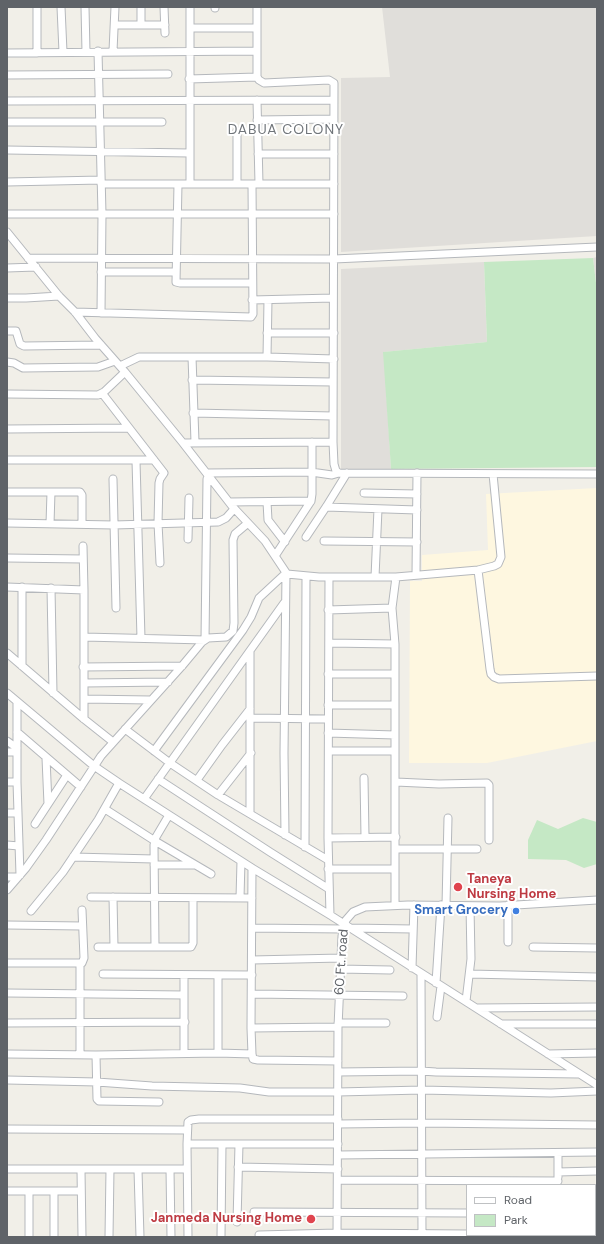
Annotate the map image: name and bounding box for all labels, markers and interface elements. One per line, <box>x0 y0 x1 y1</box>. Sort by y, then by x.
district label: DABUA COLONY <box>228 122 344 138</box>
place label: Taneya Nursing Home <box>467 872 556 903</box>
marker: Taneya Nursing Home <box>452 881 464 893</box>
place label: Smart Grocery <box>414 903 508 919</box>
marker: Smart Grocery <box>511 906 521 916</box>
street label: 60 Ft. road <box>332 928 352 996</box>
legend <box>466 1184 596 1236</box>
text: Road <box>504 1192 532 1208</box>
place label: Janmeda Nursing Home <box>151 1211 302 1227</box>
text: Park <box>504 1212 528 1228</box>
marker: Janmeda Nursing Home <box>305 1213 317 1225</box>

